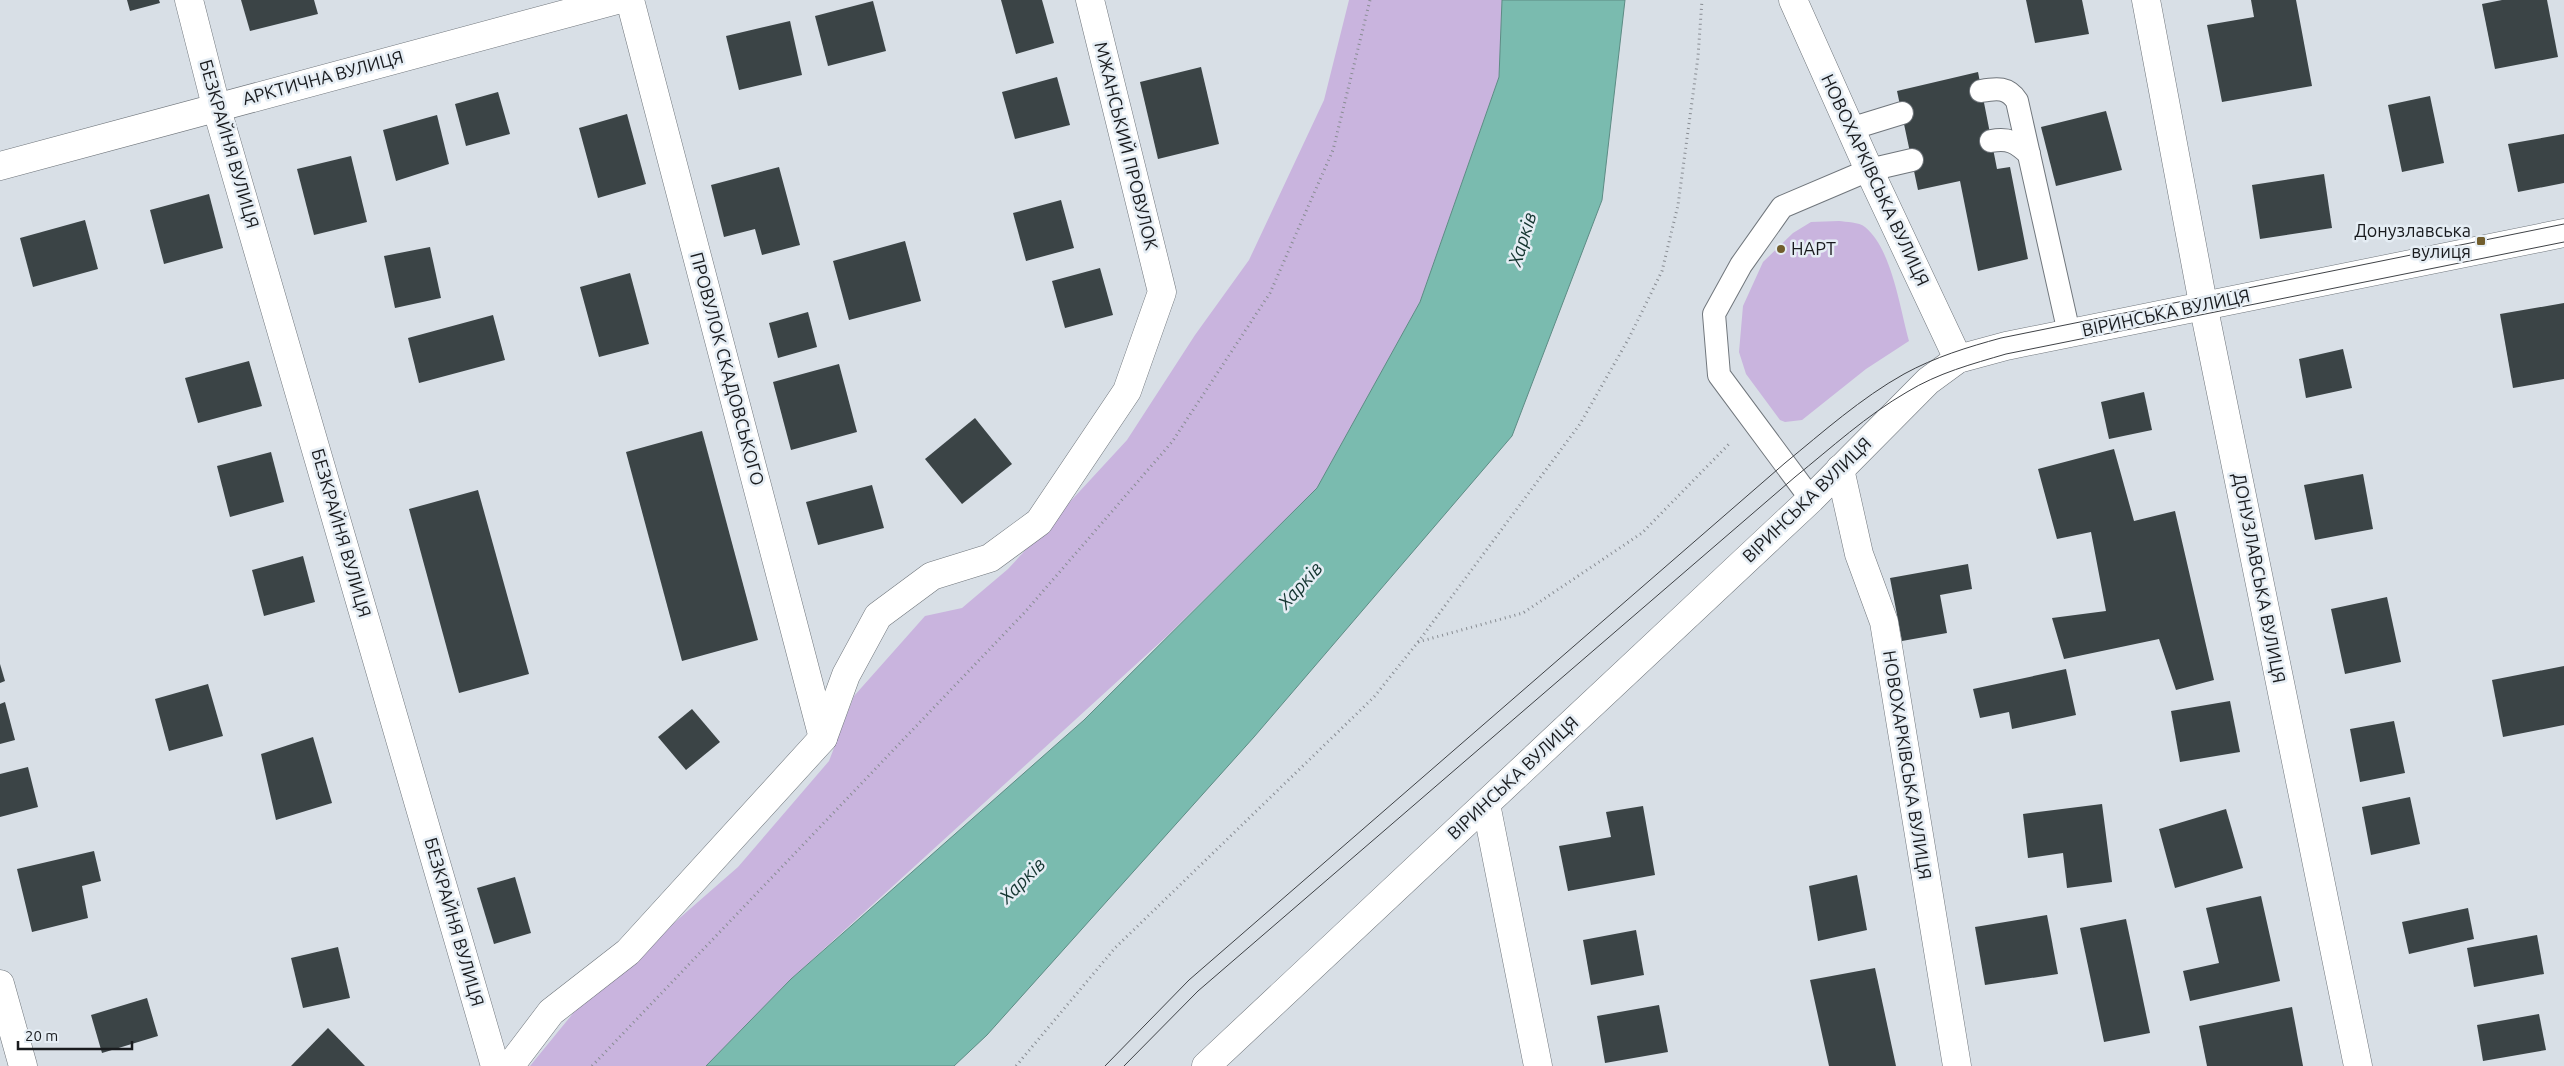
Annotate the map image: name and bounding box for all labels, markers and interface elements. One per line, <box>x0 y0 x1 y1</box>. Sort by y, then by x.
street label: МЖАНСЬКИЙ ПРОВУЛОК <box>1091 40 1163 252</box>
street label: АРКТИЧНА ВУЛИЦЯ <box>240 46 405 108</box>
street label: БЕЗКРАЙНЯ ВУЛИЦЯ <box>196 57 264 230</box>
street label: НОВОХАРКІВСЬКА ВУЛИЦЯ <box>1818 70 1934 289</box>
water label: Харків <box>1503 209 1541 270</box>
place label: Донузлавська вулиця <box>2354 220 2471 261</box>
marker: Донузлавська вулиця <box>2475 235 2487 247</box>
place label: НАРТ <box>1791 238 1836 258</box>
marker: НАРТ <box>1775 243 1787 255</box>
street label: ПРОВУЛОК СКАДОВСЬКОГО <box>687 250 769 488</box>
street label: ВІРИНСЬКА ВУЛИЦЯ <box>2080 284 2252 340</box>
street label: ВІРИНСЬКА ВУЛИЦЯ <box>1738 433 1875 566</box>
street label: БЕЗКРАЙНЯ ВУЛИЦЯ <box>308 446 376 619</box>
street label: ДОНУЗЛАВСЬКА ВУЛИЦЯ <box>2230 471 2290 685</box>
water label: Харків <box>1273 557 1327 614</box>
street label: НОВОХАРКІВСЬКА ВУЛИЦЯ <box>1880 649 1936 881</box>
street label: ВІРИНСЬКА ВУЛИЦЯ <box>1443 712 1582 843</box>
street label: БЕЗКРАЙНЯ ВУЛИЦЯ <box>421 835 489 1008</box>
water label: Харків <box>994 853 1049 908</box>
scale bar <box>18 1018 131 1050</box>
text: 20 m <box>25 1027 58 1044</box>

